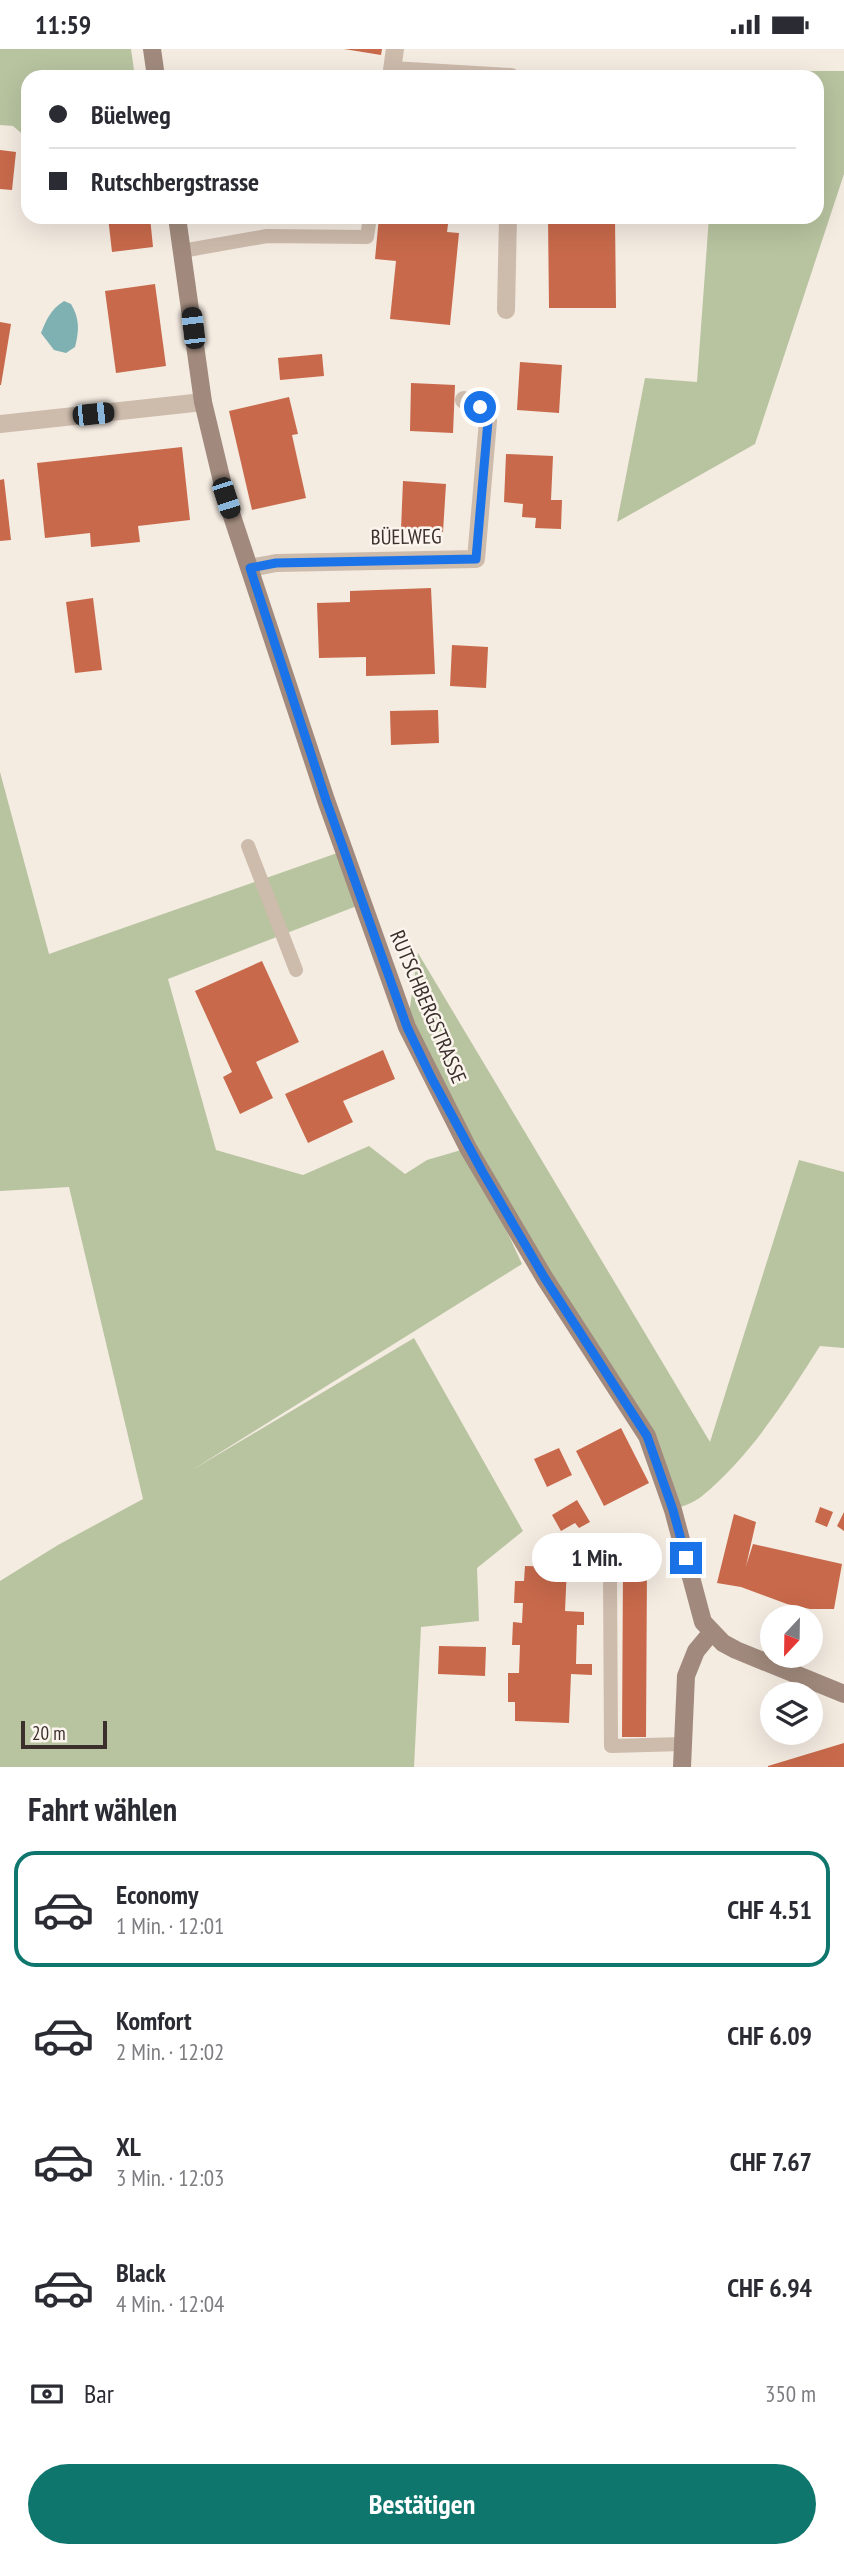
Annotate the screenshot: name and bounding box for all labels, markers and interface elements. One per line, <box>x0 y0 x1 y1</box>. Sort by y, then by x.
text: 11:59 <box>35 8 91 41</box>
text: Büelweg <box>91 98 171 131</box>
text: Rutschbergstrasse <box>91 165 259 198</box>
car <box>181 306 206 350</box>
route start <box>464 391 496 423</box>
car <box>72 401 115 427</box>
car <box>210 475 243 521</box>
street label: BÜELWEG <box>370 522 442 551</box>
street label: RUTSCHBERGSTRASSE <box>384 926 473 1088</box>
callout: 1 Min. <box>532 1533 662 1583</box>
route end <box>670 1542 702 1574</box>
text: 1 Min. <box>571 1543 623 1572</box>
north arrow <box>760 1605 822 1668</box>
map controls <box>760 1605 823 1745</box>
button: layers <box>760 1682 823 1745</box>
scale bar <box>21 1718 107 1750</box>
text: 20 m <box>32 1721 66 1745</box>
text: Fahrt wählen <box>28 1788 177 1830</box>
icon: car <box>32 1878 95 1941</box>
text: Economy <box>116 1878 198 1911</box>
text: CHF 4.51 <box>727 1893 812 1926</box>
text: 1 Min. · 12:01 <box>116 1911 224 1940</box>
icon: car <box>32 2004 95 2067</box>
text: Komfort <box>116 2004 192 2037</box>
text: CHF 6.09 <box>727 2019 812 2052</box>
text: 2 Min. · 12:02 <box>116 2037 224 2066</box>
icon: car <box>32 2130 95 2193</box>
text: XL <box>116 2130 141 2163</box>
text: CHF 7.67 <box>730 2145 812 2178</box>
text: 3 Min. · 12:03 <box>116 2163 224 2192</box>
icon: car <box>32 2256 95 2319</box>
text: Black <box>116 2256 166 2289</box>
text: CHF 6.94 <box>727 2271 812 2304</box>
text: 4 Min. · 12:04 <box>116 2289 224 2318</box>
icon: cash <box>28 2375 66 2413</box>
text: Bar <box>84 2377 114 2410</box>
text: 350 m <box>765 2379 816 2408</box>
button: Bestätigen <box>28 2464 816 2544</box>

